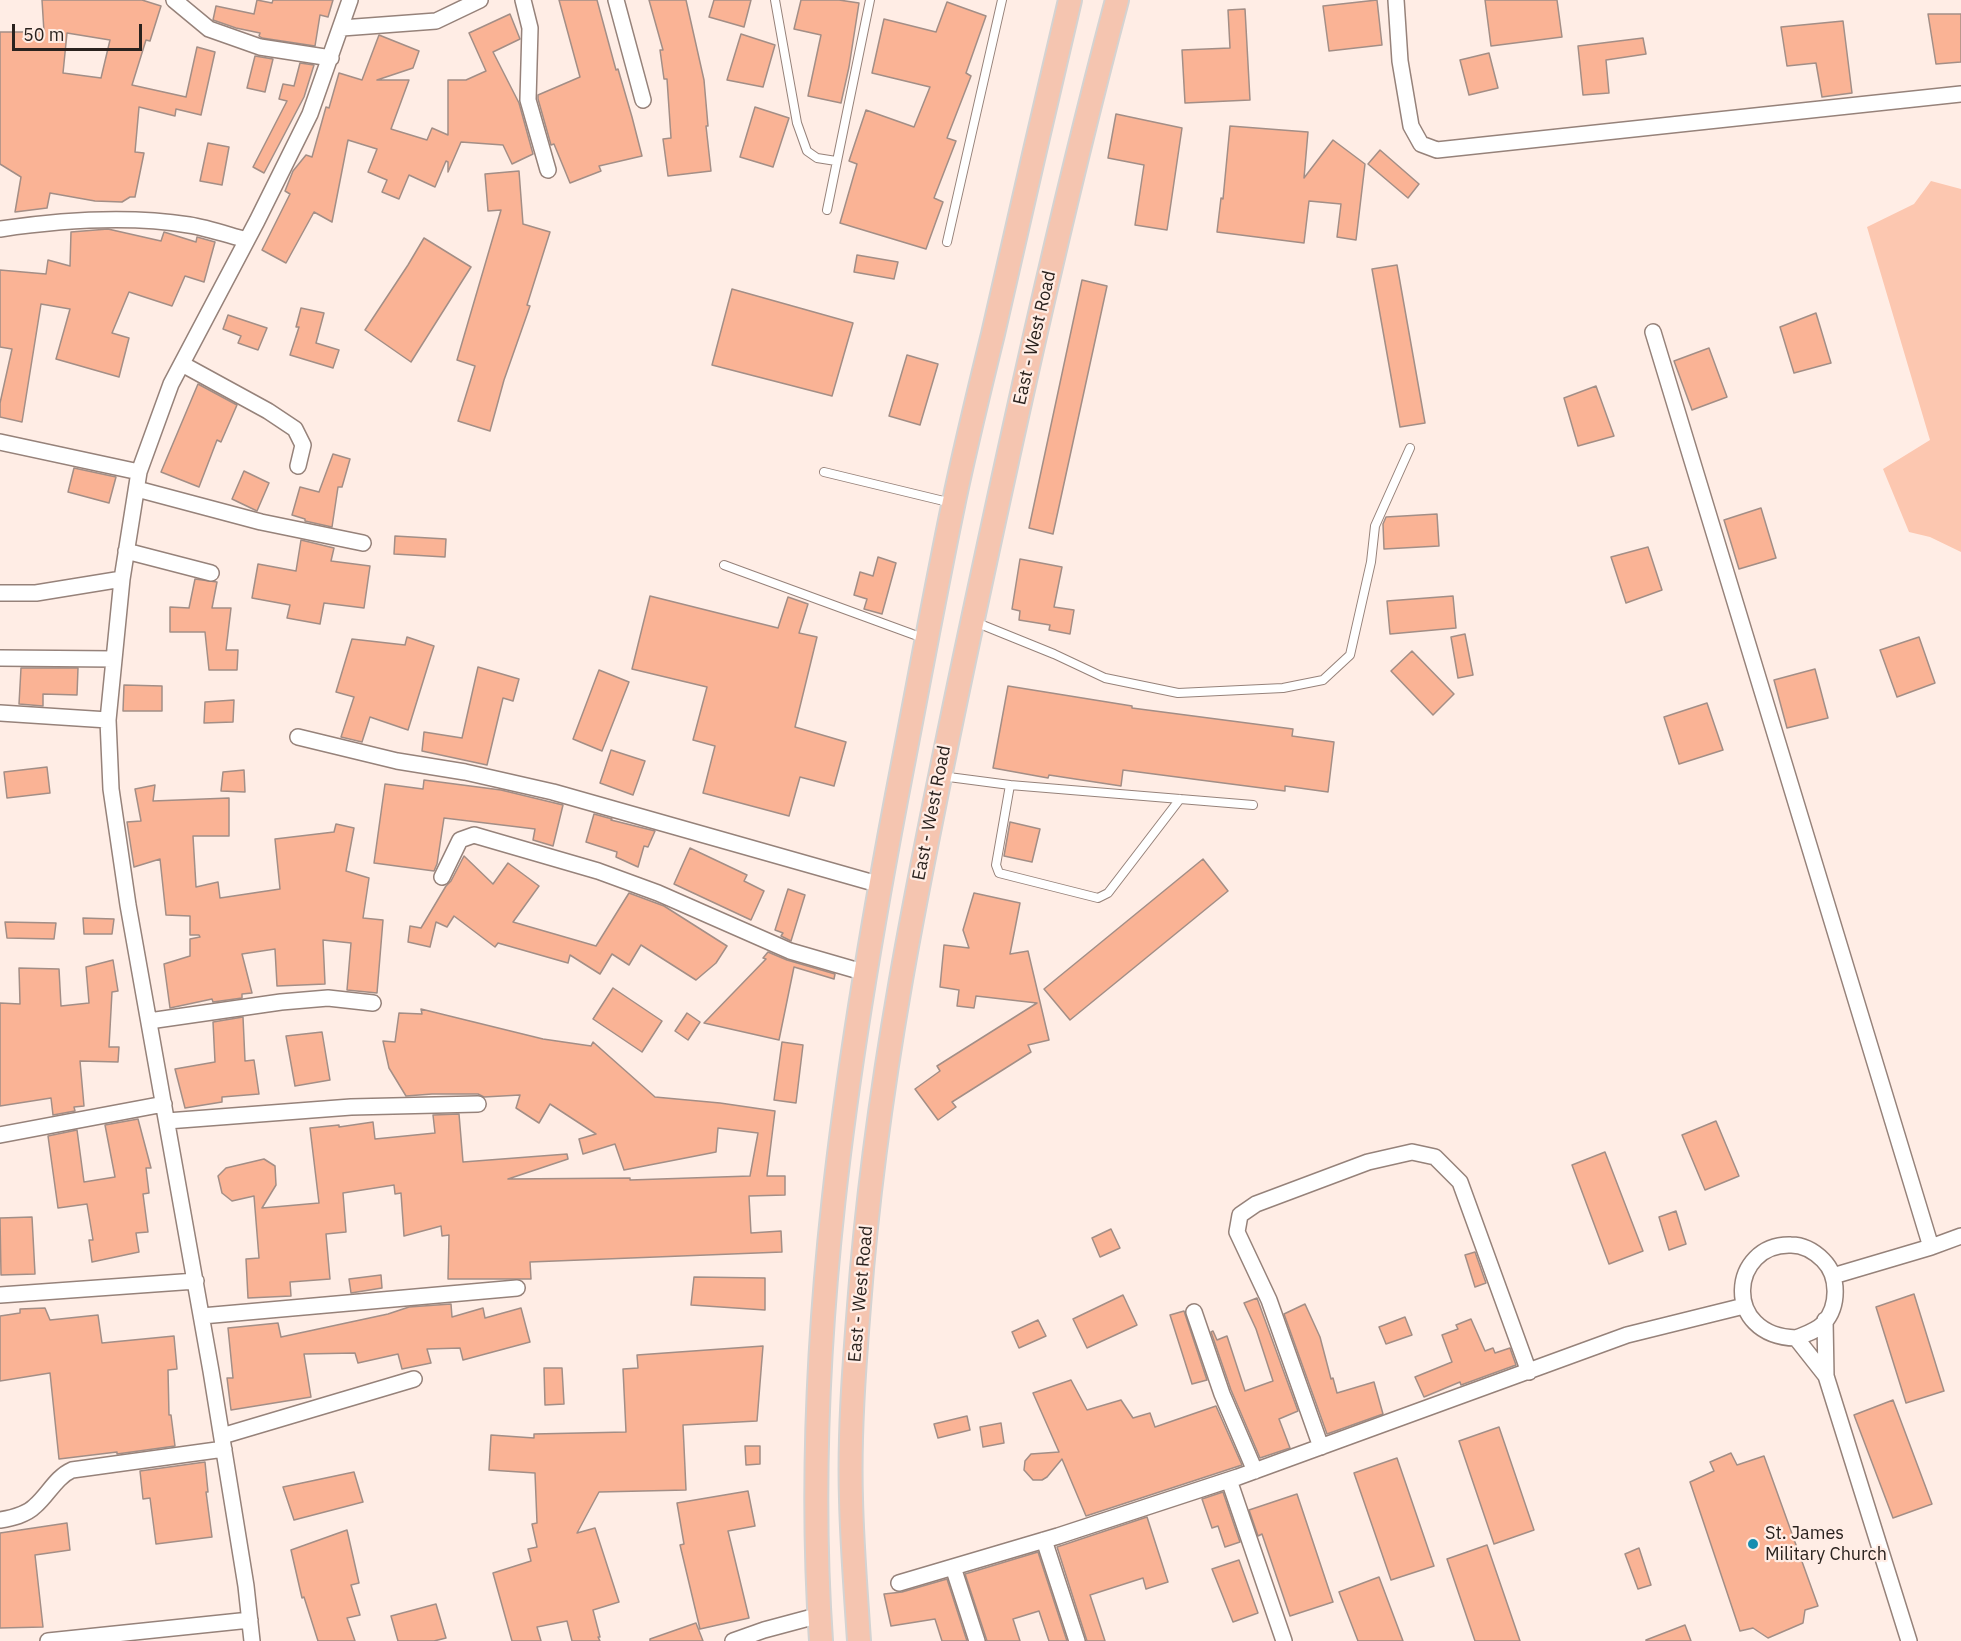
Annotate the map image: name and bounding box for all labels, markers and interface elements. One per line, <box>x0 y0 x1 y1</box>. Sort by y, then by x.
scale bar <box>15 12 146 50</box>
text: 50 m <box>23 23 65 46</box>
street label: East - West Road <box>1009 269 1061 407</box>
street label: East - West Road <box>908 744 956 882</box>
street label: East - West Road <box>844 1225 878 1363</box>
place label: St. James Military Church <box>1765 1523 1887 1565</box>
marker: St. James Military Church <box>1746 1537 1760 1551</box>

